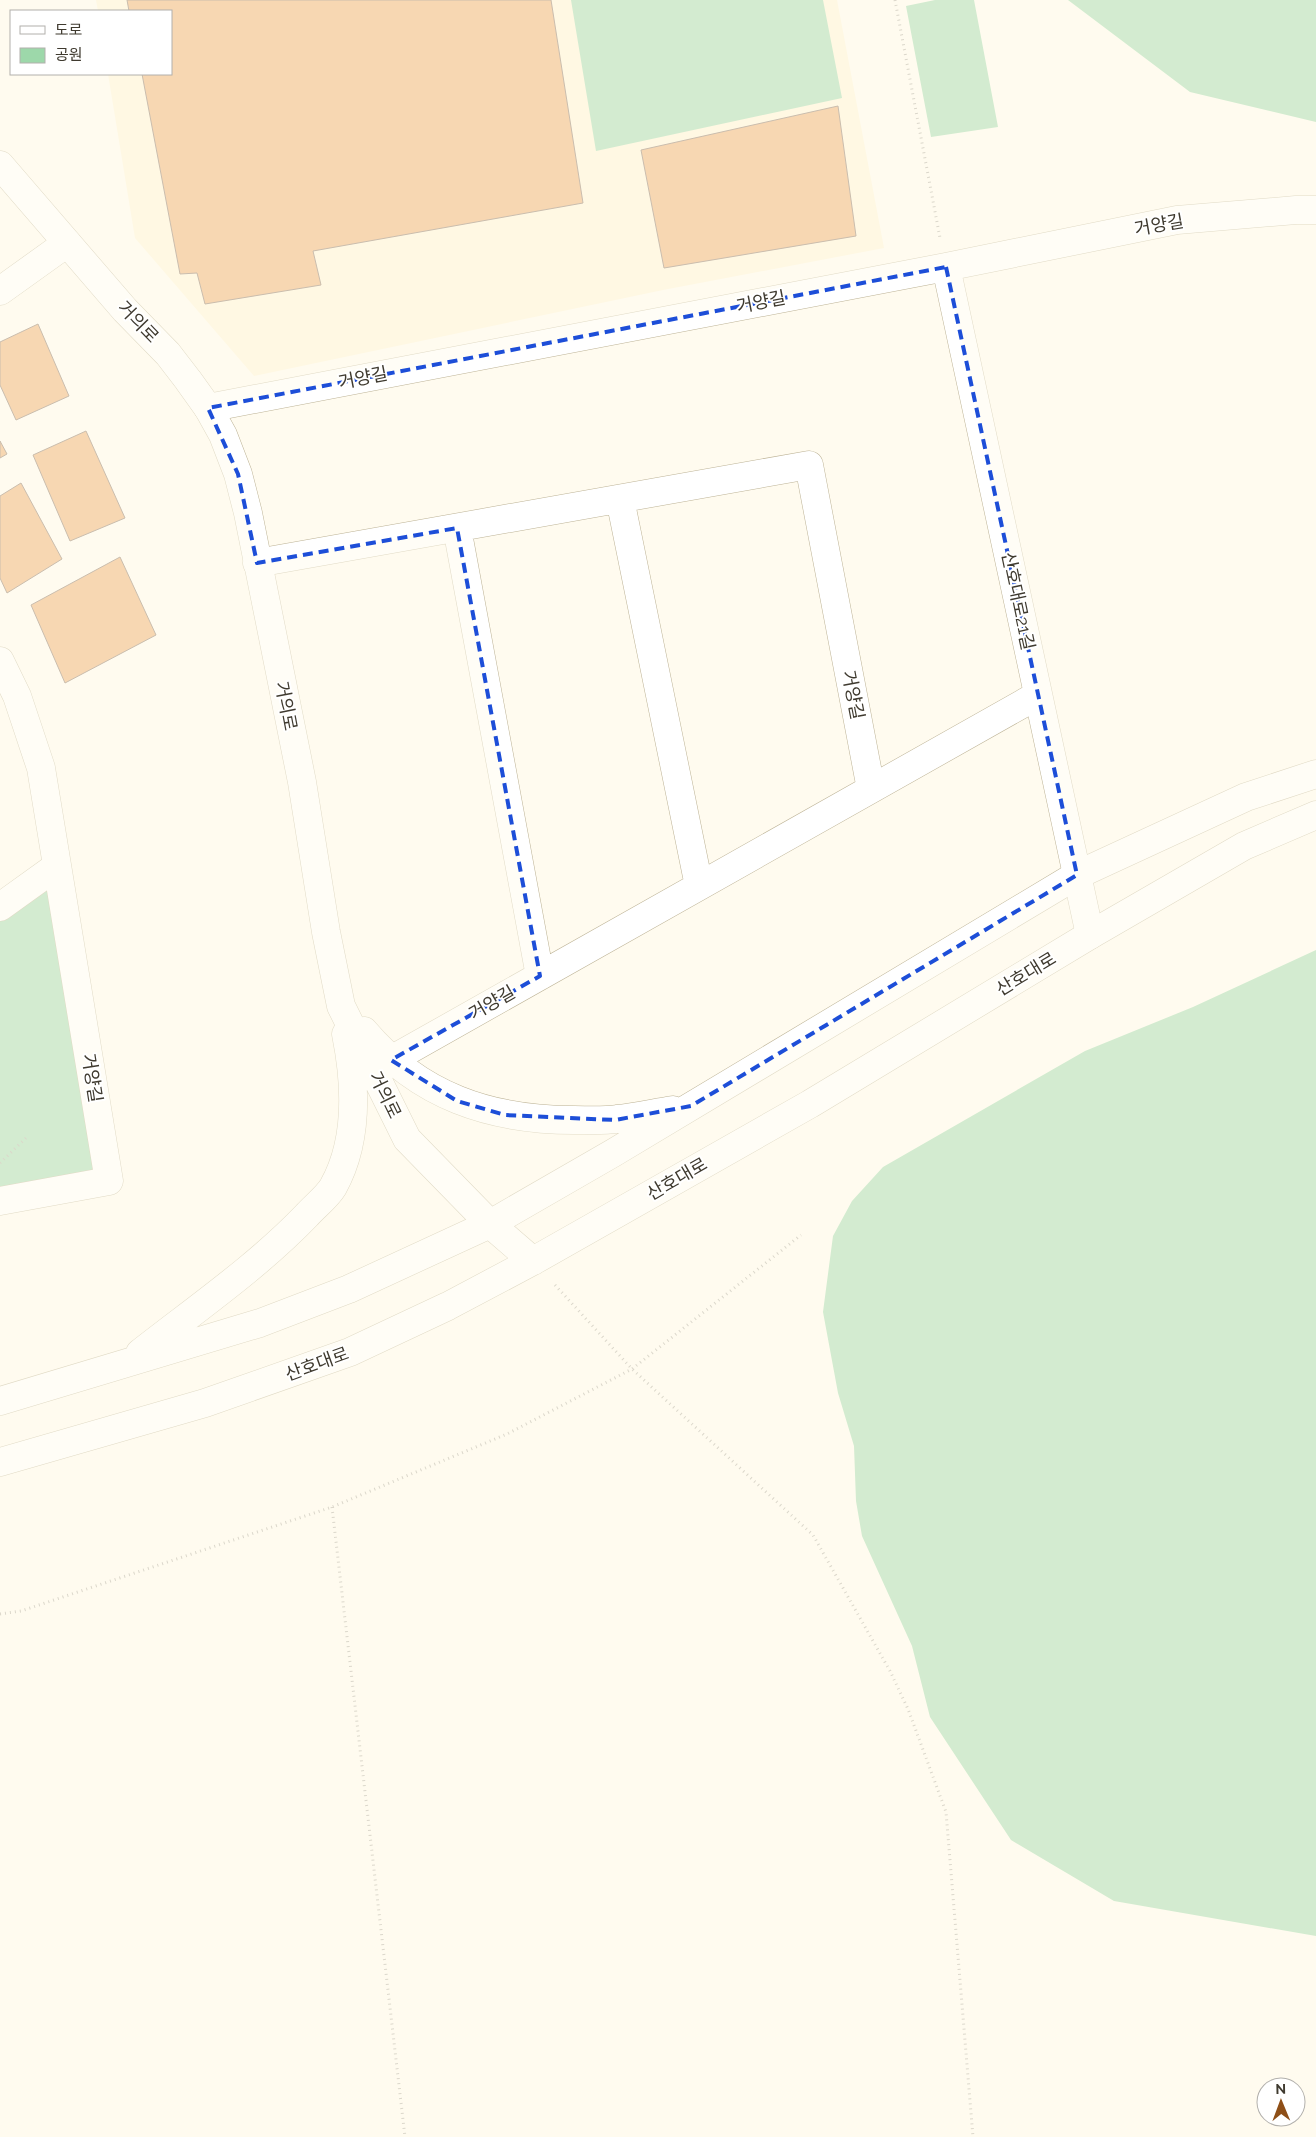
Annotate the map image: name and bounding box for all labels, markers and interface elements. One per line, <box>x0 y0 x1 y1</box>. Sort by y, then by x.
legend <box>10 10 172 75</box>
text: 도로 <box>55 21 83 39</box>
text: 공원 <box>55 46 83 64</box>
street label: 거양길 <box>1133 210 1185 239</box>
street label: 거양길 <box>735 286 787 317</box>
street label: 거의로 <box>114 296 163 347</box>
street label: 거양길 <box>337 362 389 393</box>
street label: 산호대로21길 <box>998 550 1039 652</box>
street label: 거양길 <box>838 669 869 721</box>
street label: 거의로 <box>271 680 302 732</box>
street label: 산호대로 <box>992 948 1060 1000</box>
street label: 거양길 <box>465 981 519 1024</box>
street label: 거양길 <box>78 1052 107 1104</box>
street label: 거의로 <box>365 1068 406 1122</box>
street label: 산호대로 <box>643 1153 711 1204</box>
street label: 산호대로 <box>282 1342 352 1385</box>
north arrow <box>1256 2077 1306 2127</box>
text: N <box>1275 2081 1286 2097</box>

